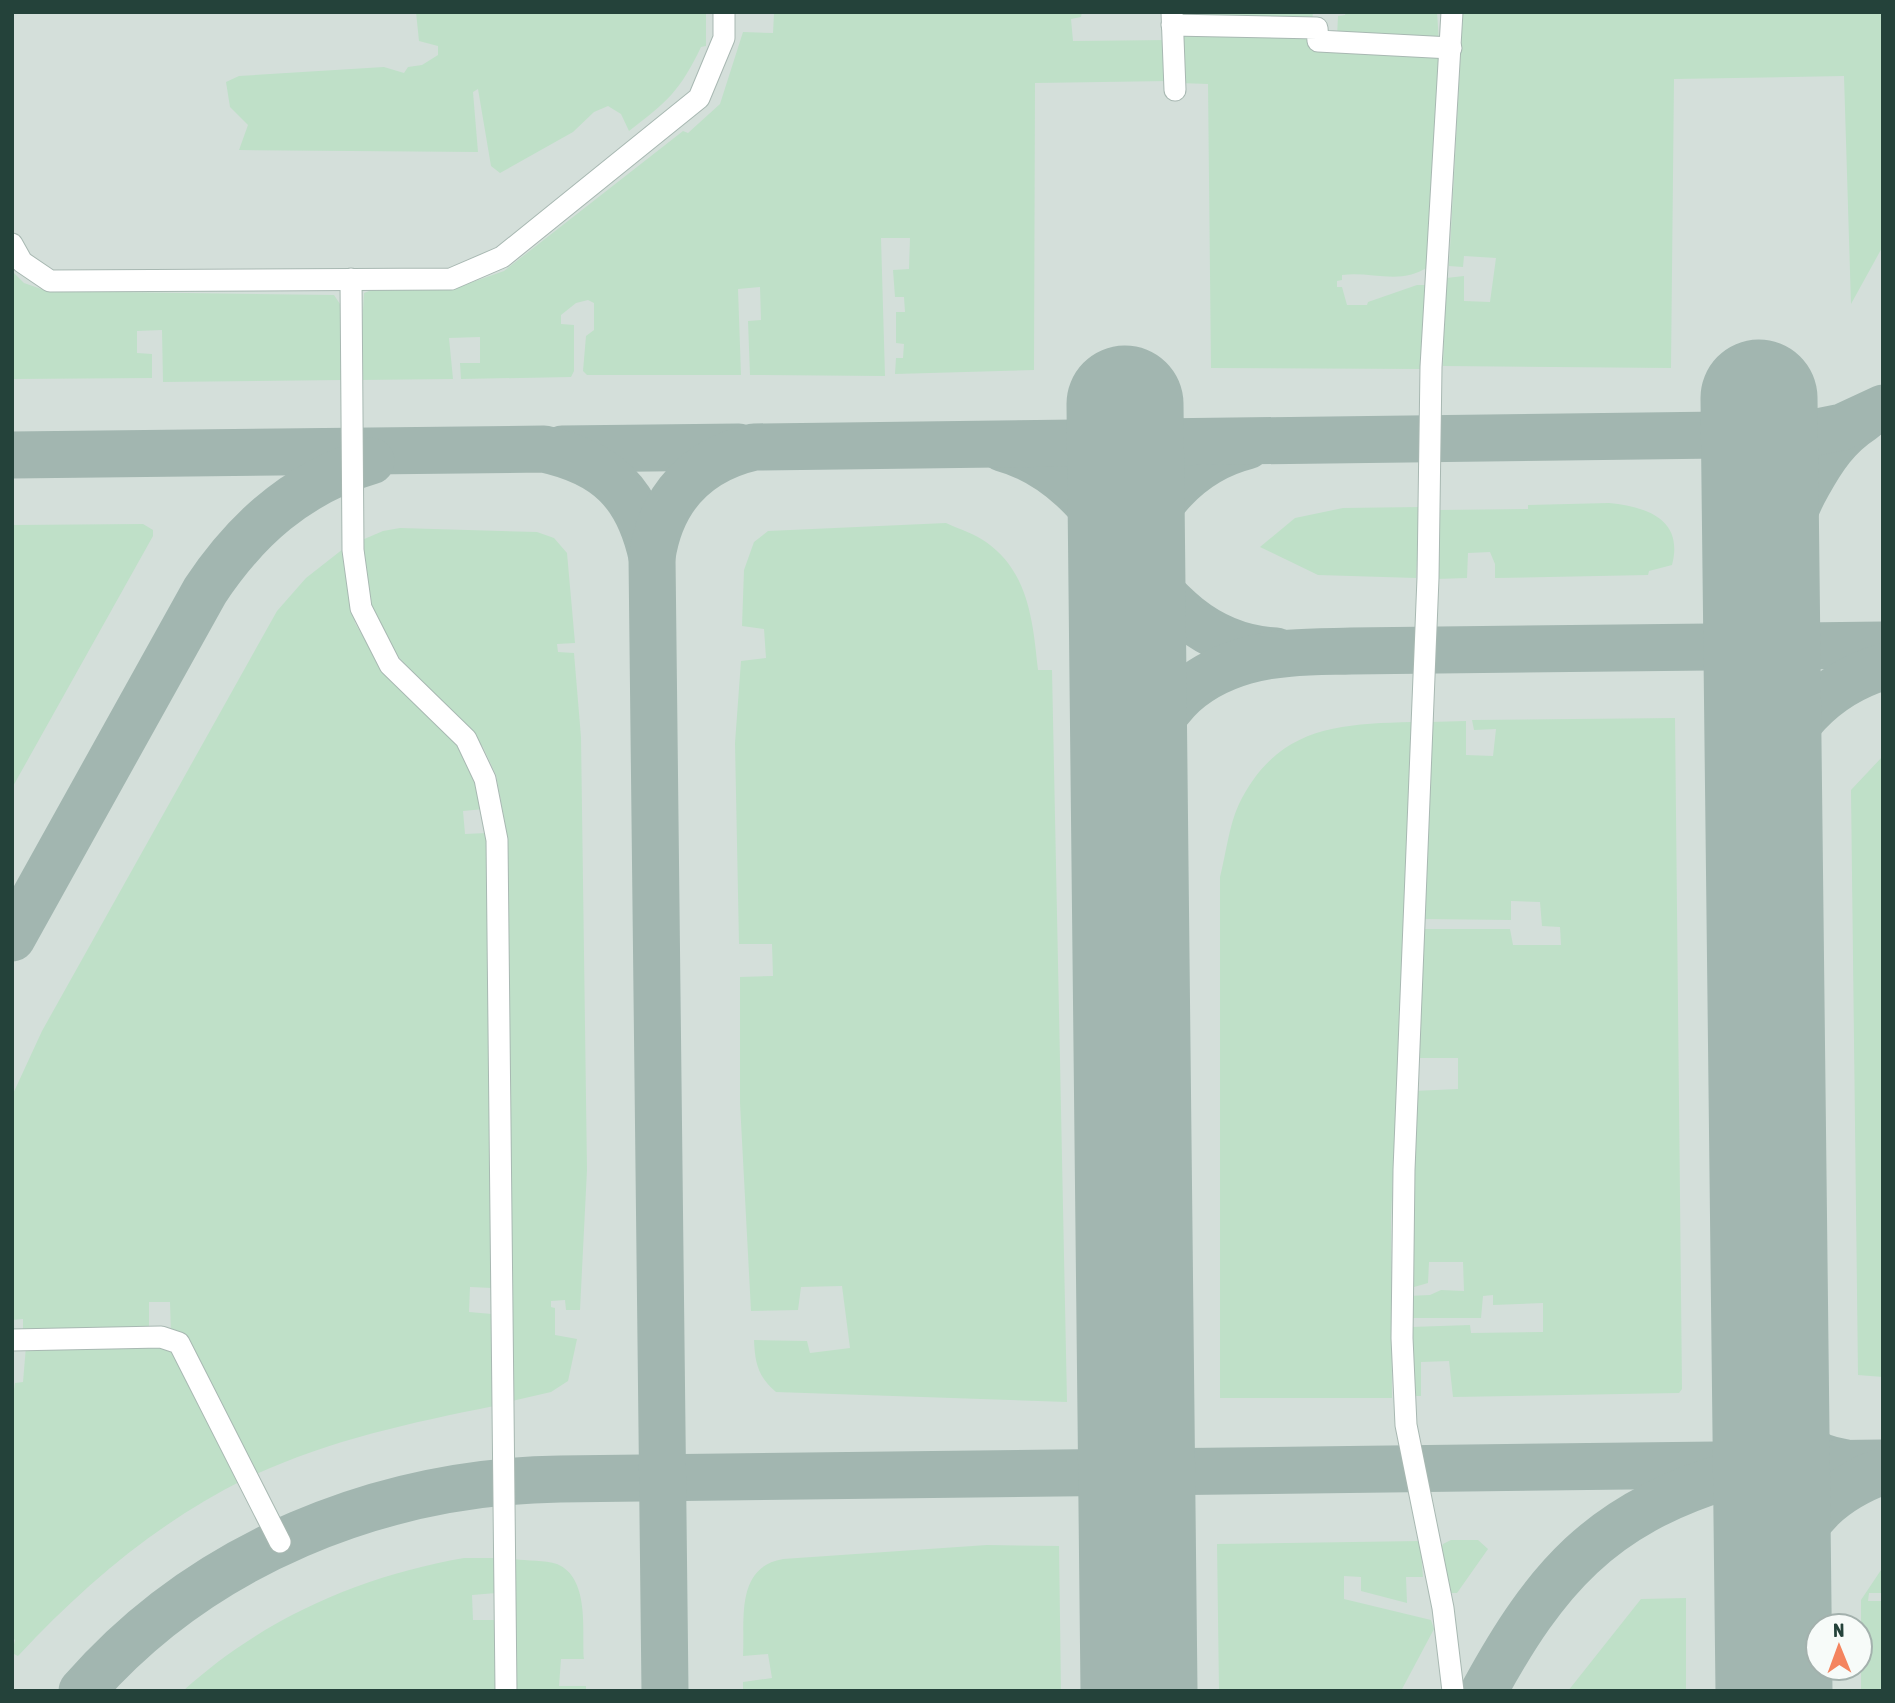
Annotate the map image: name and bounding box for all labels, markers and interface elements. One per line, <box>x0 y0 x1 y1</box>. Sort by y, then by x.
north arrow <box>1804 1612 1874 1682</box>
text: N <box>1833 1619 1845 1641</box>

